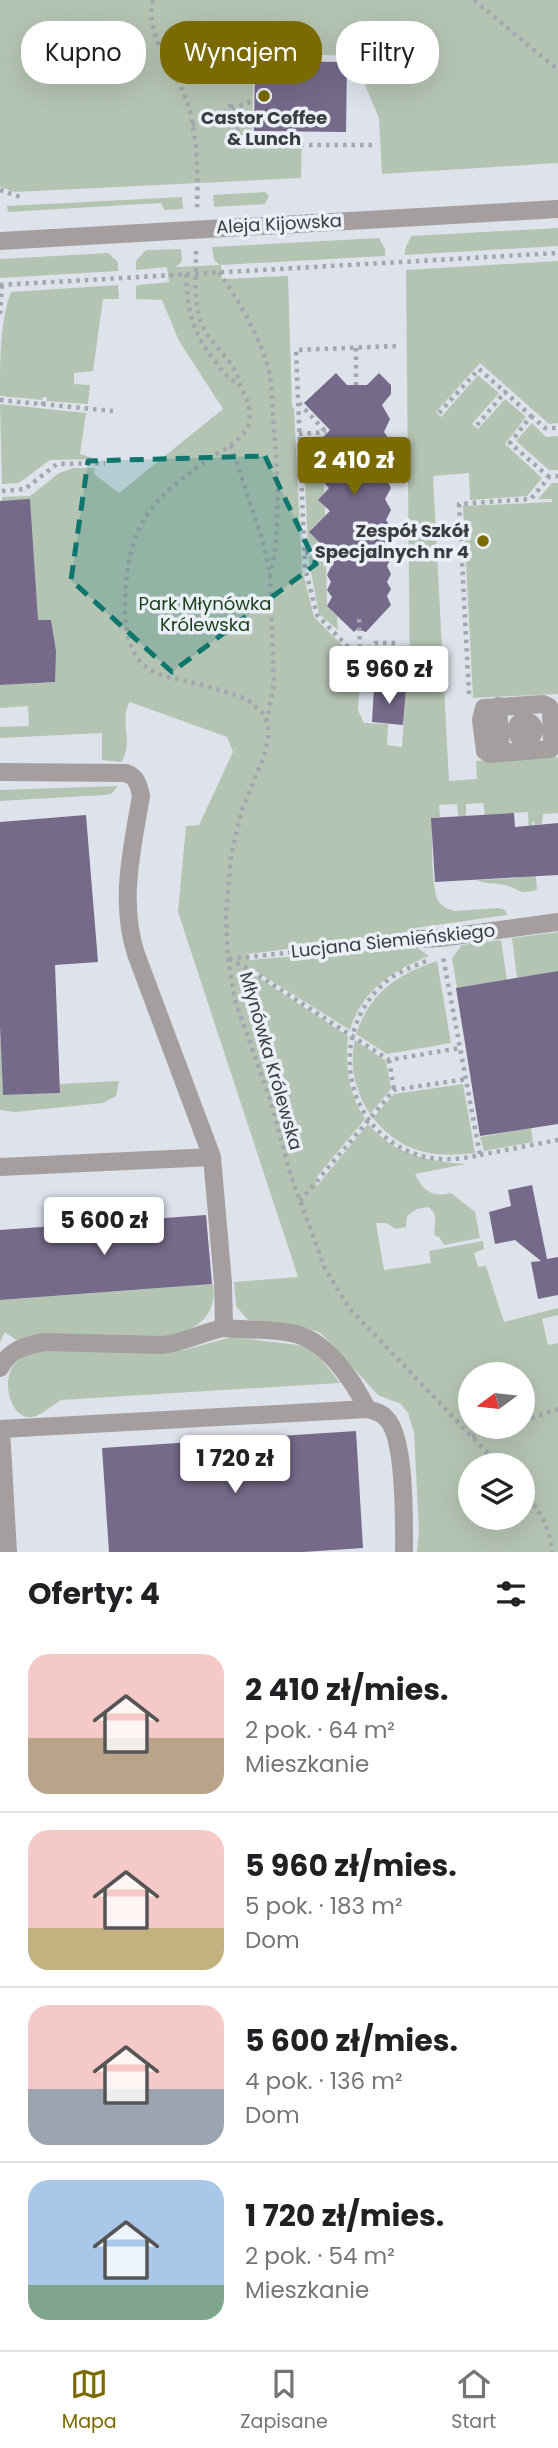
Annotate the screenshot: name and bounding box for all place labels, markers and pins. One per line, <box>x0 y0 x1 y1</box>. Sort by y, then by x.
marker: Castor Coffee & Lunch <box>256 88 272 104</box>
place label: Castor Coffee & Lunch <box>201 105 327 151</box>
pin: 2 410 zł <box>282 438 426 497</box>
place label: Zespół Szkół Specjalnych nr 4 <box>315 518 469 564</box>
marker: Zespół Szkół Specjalnych nr 4 <box>475 533 491 549</box>
pin: 5 960 zł <box>317 646 461 706</box>
pin: 5 600 zł <box>32 1198 176 1257</box>
pin: 1 720 zł <box>163 1436 307 1495</box>

